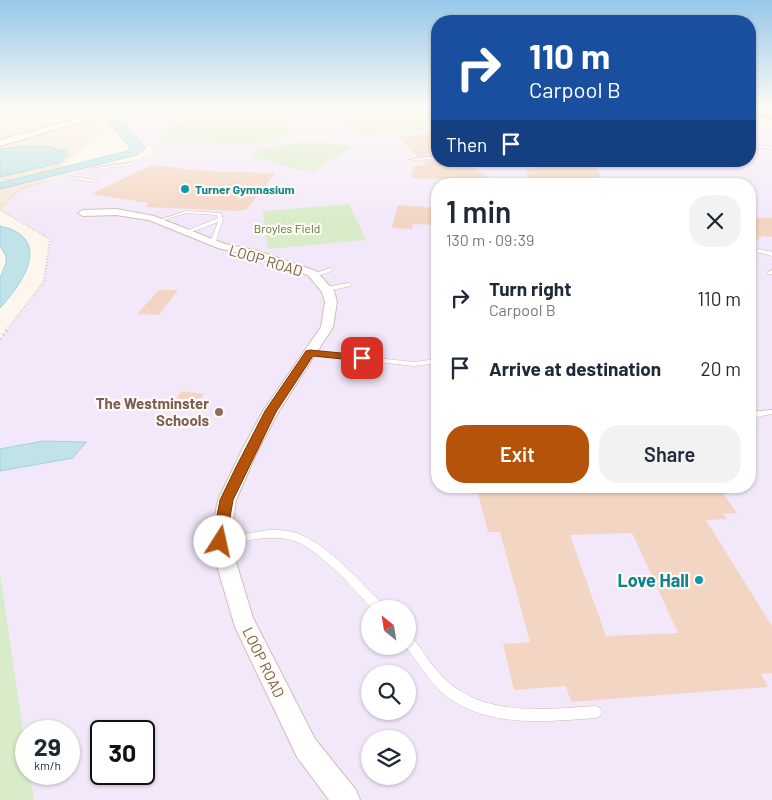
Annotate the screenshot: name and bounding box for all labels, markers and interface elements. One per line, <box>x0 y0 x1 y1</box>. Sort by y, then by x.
text: 110 m <box>529 34 610 76</box>
icon: right <box>446 35 511 100</box>
text: Carpool B <box>529 76 621 102</box>
icon: arrive <box>497 130 525 158</box>
text: Then <box>446 133 487 156</box>
place label: Turner Gymnasium <box>195 182 295 196</box>
marker: Turner Gymnasium <box>179 183 191 195</box>
text: 1 min <box>446 193 511 229</box>
button: close <box>689 195 741 247</box>
park label: Broyles Field <box>254 221 320 235</box>
text: 130 m · 09:39 <box>446 230 534 249</box>
street label: LOOP ROAD <box>227 240 305 280</box>
text: Turn right <box>489 277 571 300</box>
icon: right <box>446 284 474 312</box>
text: 110 m <box>697 287 741 310</box>
text: Carpool B <box>489 300 556 319</box>
pin <box>341 337 383 379</box>
icon: arrive <box>348 344 376 372</box>
icon: arrive <box>446 354 474 382</box>
text: Arrive at destination <box>489 357 661 380</box>
text: 20 m <box>701 357 741 380</box>
place label: The Westminster Schools <box>96 394 209 429</box>
marker: The Westminster Schools <box>213 406 225 418</box>
button: Exit <box>446 425 589 483</box>
button: Share <box>599 425 741 483</box>
position arrow <box>193 515 245 567</box>
place label: Love Hall <box>617 569 689 591</box>
marker: Love Hall <box>693 574 705 586</box>
north arrow <box>361 600 416 655</box>
map controls <box>361 600 416 785</box>
street label: LOOP ROAD <box>239 624 289 700</box>
button: search <box>361 665 416 720</box>
speed limit sign: 30 <box>90 720 155 785</box>
button: layers <box>361 730 416 785</box>
text: 29 <box>34 731 61 761</box>
text: km/h <box>34 758 61 772</box>

